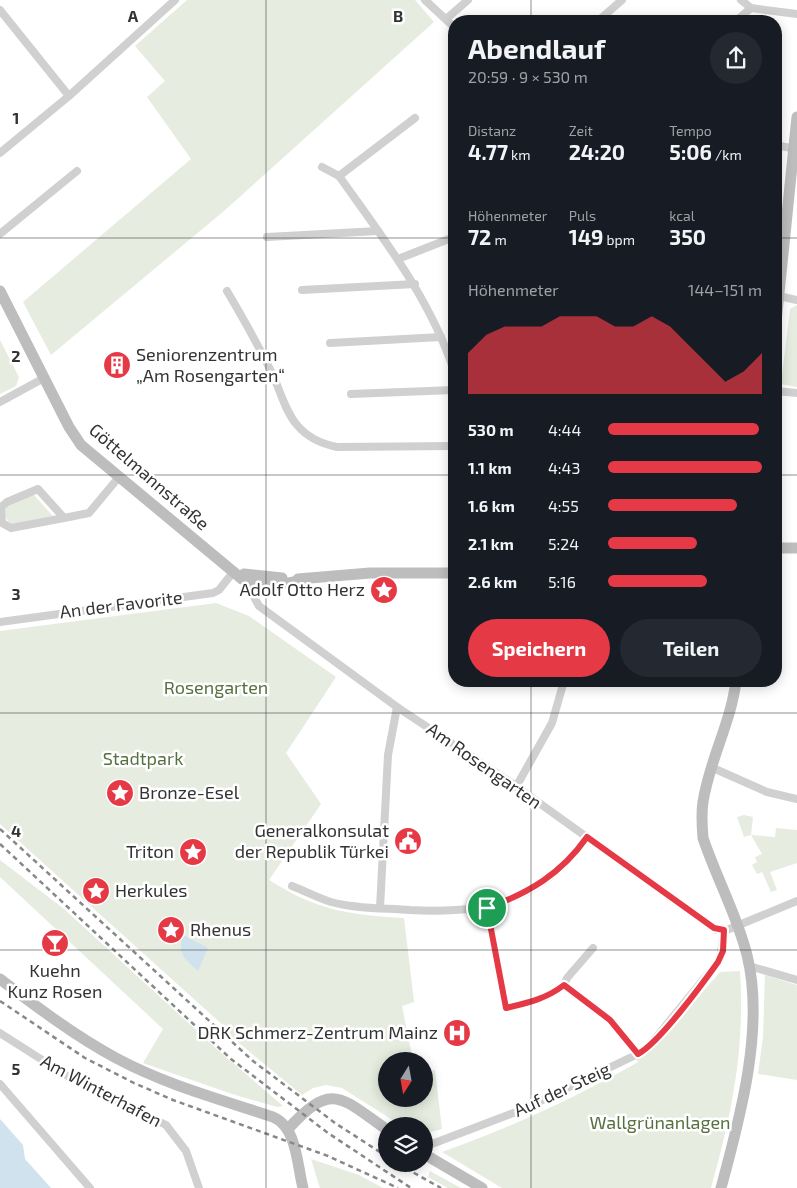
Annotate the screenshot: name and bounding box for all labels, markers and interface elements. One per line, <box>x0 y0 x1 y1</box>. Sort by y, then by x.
text: A <box>128 6 139 25</box>
text: B <box>393 6 403 25</box>
text: Abendlauf <box>468 31 605 65</box>
button: share <box>710 32 762 84</box>
text: 20:59 · 9 × 530 m <box>468 67 588 86</box>
text: 1 <box>13 108 19 127</box>
text: Distanz <box>468 122 516 139</box>
text: Zeit <box>569 122 593 139</box>
text: Tempo <box>669 122 712 139</box>
text: 4.77 <box>468 139 508 164</box>
text: 24:20 <box>569 139 625 164</box>
text: 5:06 <box>669 139 712 164</box>
text: km <box>508 146 531 163</box>
text: /km <box>712 146 742 163</box>
text: Höhenmeter <box>468 207 547 224</box>
text: Puls <box>569 207 596 224</box>
text: kcal <box>669 207 695 224</box>
text: 72 <box>468 224 491 249</box>
text: 149 <box>569 224 604 249</box>
text: 350 <box>669 224 706 249</box>
text: m <box>491 231 507 248</box>
text: bpm <box>604 231 635 248</box>
text: Höhenmeter <box>468 280 559 299</box>
text: 144–151 m <box>688 280 762 299</box>
place label: Seniorenzentrum „Am Rosengarten“ <box>136 343 285 386</box>
text: 2 <box>11 346 21 365</box>
building icon: Seniorenzentrum „Am Rosengarten“ <box>102 350 132 380</box>
street label: Göttelmannstraße <box>85 418 214 534</box>
text: 530 m <box>468 420 514 439</box>
text: 4:44 <box>548 420 581 439</box>
text: 1.1 km <box>468 458 512 477</box>
text: 4:43 <box>548 458 580 477</box>
text: 1.6 km <box>468 496 515 515</box>
text: 4:55 <box>548 496 579 515</box>
text: 2.1 km <box>468 534 514 553</box>
text: 5:24 <box>548 534 579 553</box>
text: 2.6 km <box>468 572 517 591</box>
text: 5:16 <box>548 572 576 591</box>
place icon: Adolf Otto Herz <box>369 575 399 605</box>
place label: Adolf Otto Herz <box>239 578 365 600</box>
text: 3 <box>11 584 21 603</box>
street label: An der Favorite <box>58 586 184 622</box>
button: Speichern <box>468 619 610 677</box>
button: Teilen <box>620 619 762 677</box>
park label: Rosengarten <box>164 676 268 698</box>
street label: Am Rosengarten <box>423 717 546 813</box>
park label: Stadtpark <box>103 747 183 769</box>
place icon: Bronze-Esel <box>105 778 135 808</box>
place label: Bronze-Esel <box>139 781 240 803</box>
place label: Generalkonsulat der Republik Türkei <box>235 819 389 862</box>
text: 4 <box>11 821 21 840</box>
public building icon: Generalkonsulat der Republik Türkei <box>393 826 423 856</box>
place icon: Triton <box>178 837 208 867</box>
place label: Triton <box>126 840 174 862</box>
place icon: Herkules <box>81 876 111 906</box>
place label: Herkules <box>115 879 188 901</box>
pin <box>466 887 508 929</box>
icon: arrive <box>473 894 501 922</box>
place icon: Rhenus <box>156 915 186 945</box>
place label: Rhenus <box>190 918 251 940</box>
bar icon: Kuehn Kunz Rosen <box>40 928 70 958</box>
place label: Kuehn Kunz Rosen <box>7 959 103 1002</box>
hospital icon: DRK Schmerz-Zentrum Mainz <box>442 1018 472 1048</box>
place label: DRK Schmerz-Zentrum Mainz <box>197 1021 438 1043</box>
street label: Am Winterhafen <box>37 1049 166 1131</box>
north arrow <box>378 1052 432 1108</box>
map controls <box>378 1052 433 1172</box>
street label: Auf der Steig <box>510 1057 613 1121</box>
text: 5 <box>12 1059 21 1078</box>
park label: Wallgrünanlagen <box>589 1111 731 1133</box>
button: layers <box>378 1117 433 1172</box>

